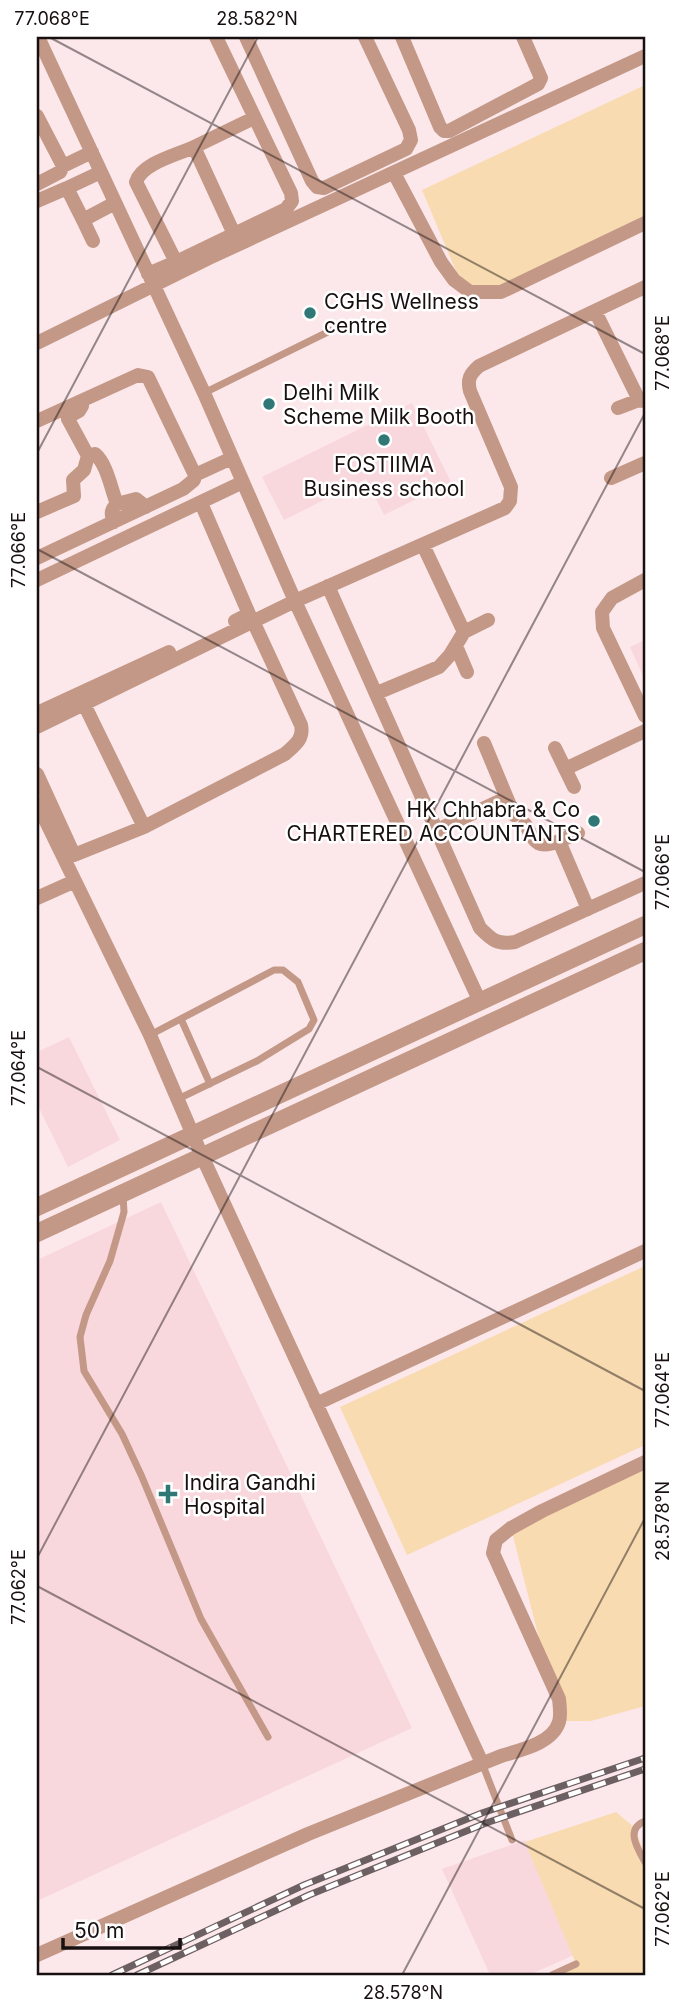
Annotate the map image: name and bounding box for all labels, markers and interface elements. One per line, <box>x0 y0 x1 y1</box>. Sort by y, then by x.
text: 77.068°E <box>14 8 90 29</box>
text: 28.582°N <box>216 8 298 29</box>
place label: CGHS Wellness centre <box>324 289 479 338</box>
marker: CGHS Wellness centre <box>302 305 318 321</box>
text: 77.068°E <box>652 315 673 391</box>
place label: Delhi Milk Scheme Milk Booth <box>283 380 474 429</box>
marker: Delhi Milk Scheme Milk Booth <box>261 396 277 412</box>
marker: FOSTIIMA Business school <box>376 432 392 448</box>
place label: FOSTIIMA Business school <box>304 452 464 501</box>
text: 77.066°E <box>8 512 29 588</box>
place label: HK Chhabra & Co CHARTERED ACCOUNTANTS <box>287 797 580 846</box>
marker: HK Chhabra & Co CHARTERED ACCOUNTANTS <box>586 813 602 829</box>
text: 77.066°E <box>652 834 673 910</box>
text: 77.064°E <box>8 1030 29 1106</box>
text: 77.064°E <box>652 1352 673 1428</box>
place label: Indira Gandhi Hospital <box>184 1470 316 1519</box>
text: 28.578°N <box>652 1481 673 1561</box>
marker: Indira Gandhi Hospital <box>158 1484 178 1504</box>
text: 77.062°E <box>8 1549 29 1625</box>
text: 77.062°E <box>652 1871 673 1947</box>
scale bar <box>63 1907 180 1951</box>
text: 50 m <box>74 1918 124 1943</box>
text: 28.578°N <box>363 1982 443 2003</box>

